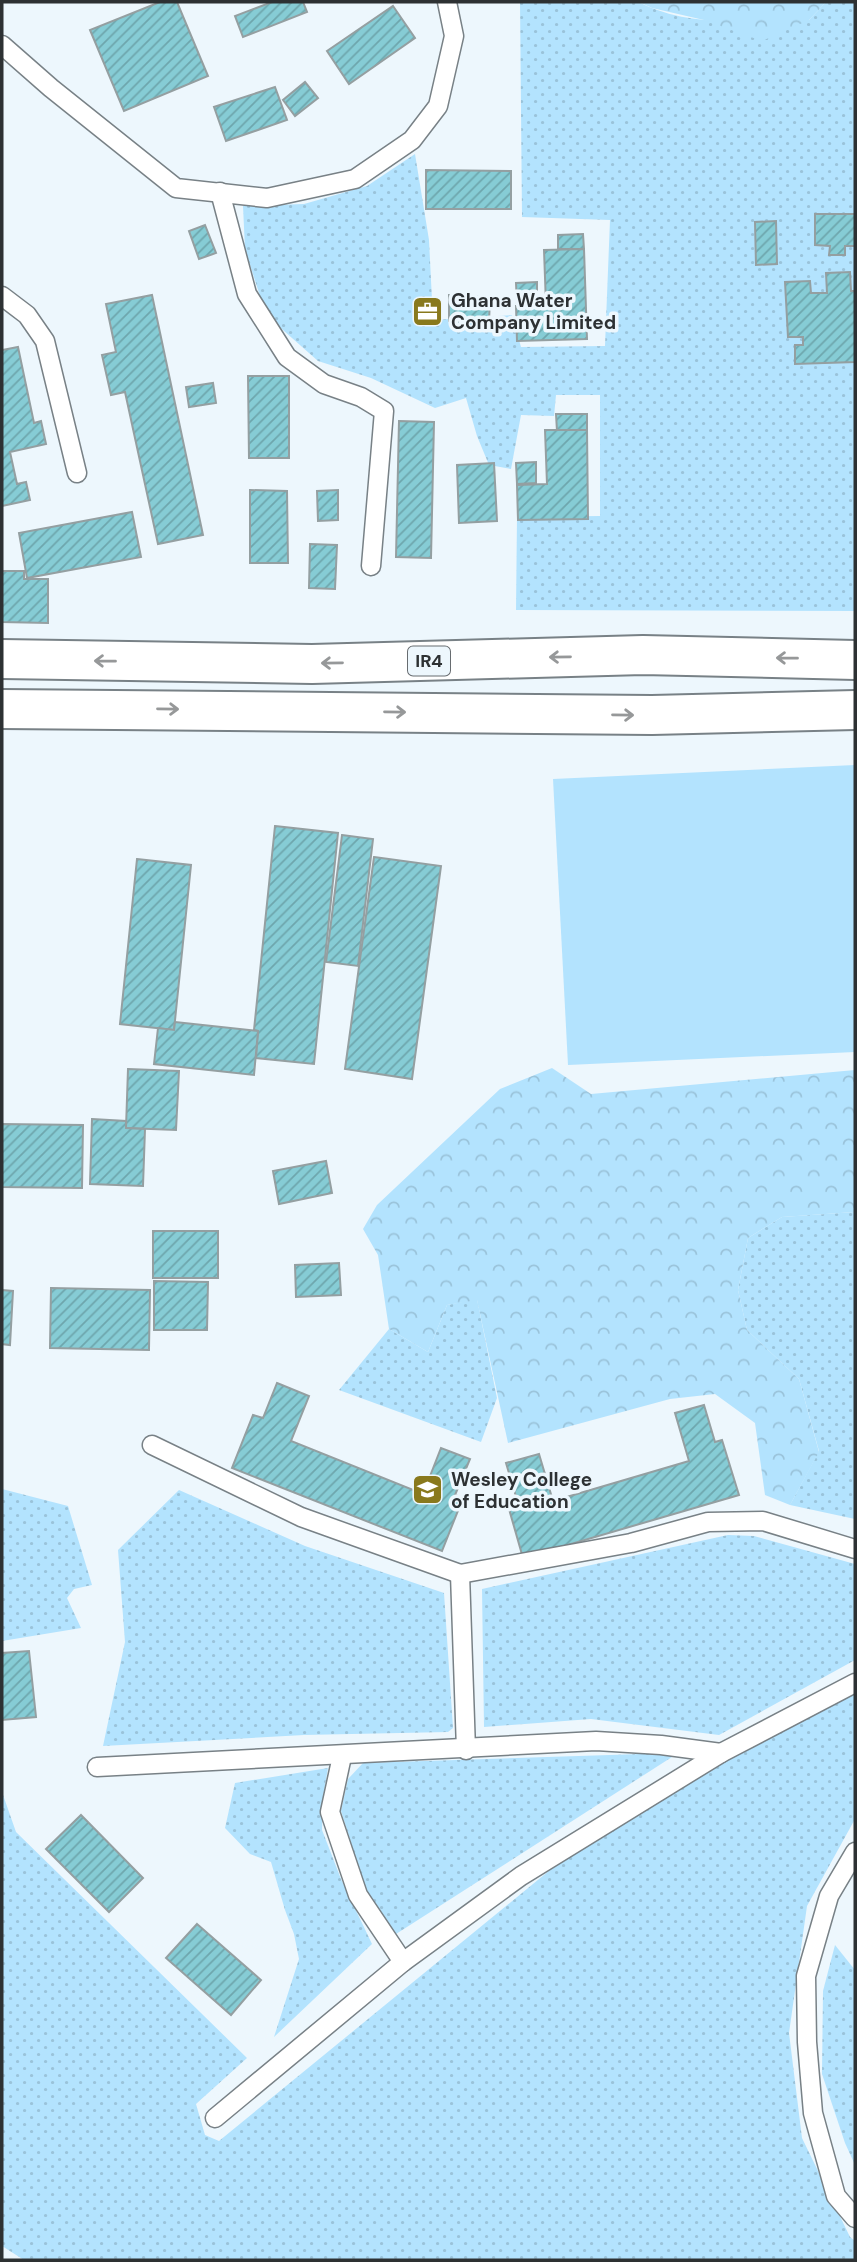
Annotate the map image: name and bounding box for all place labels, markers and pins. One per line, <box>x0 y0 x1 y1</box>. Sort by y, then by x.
place label: Ghana Water Company Limited <box>451 288 616 335</box>
office icon: Ghana Water Company Limited <box>411 294 445 328</box>
place label: Wesley College of Education <box>451 1467 592 1514</box>
school or university icon: Wesley College of Education <box>411 1473 445 1507</box>

